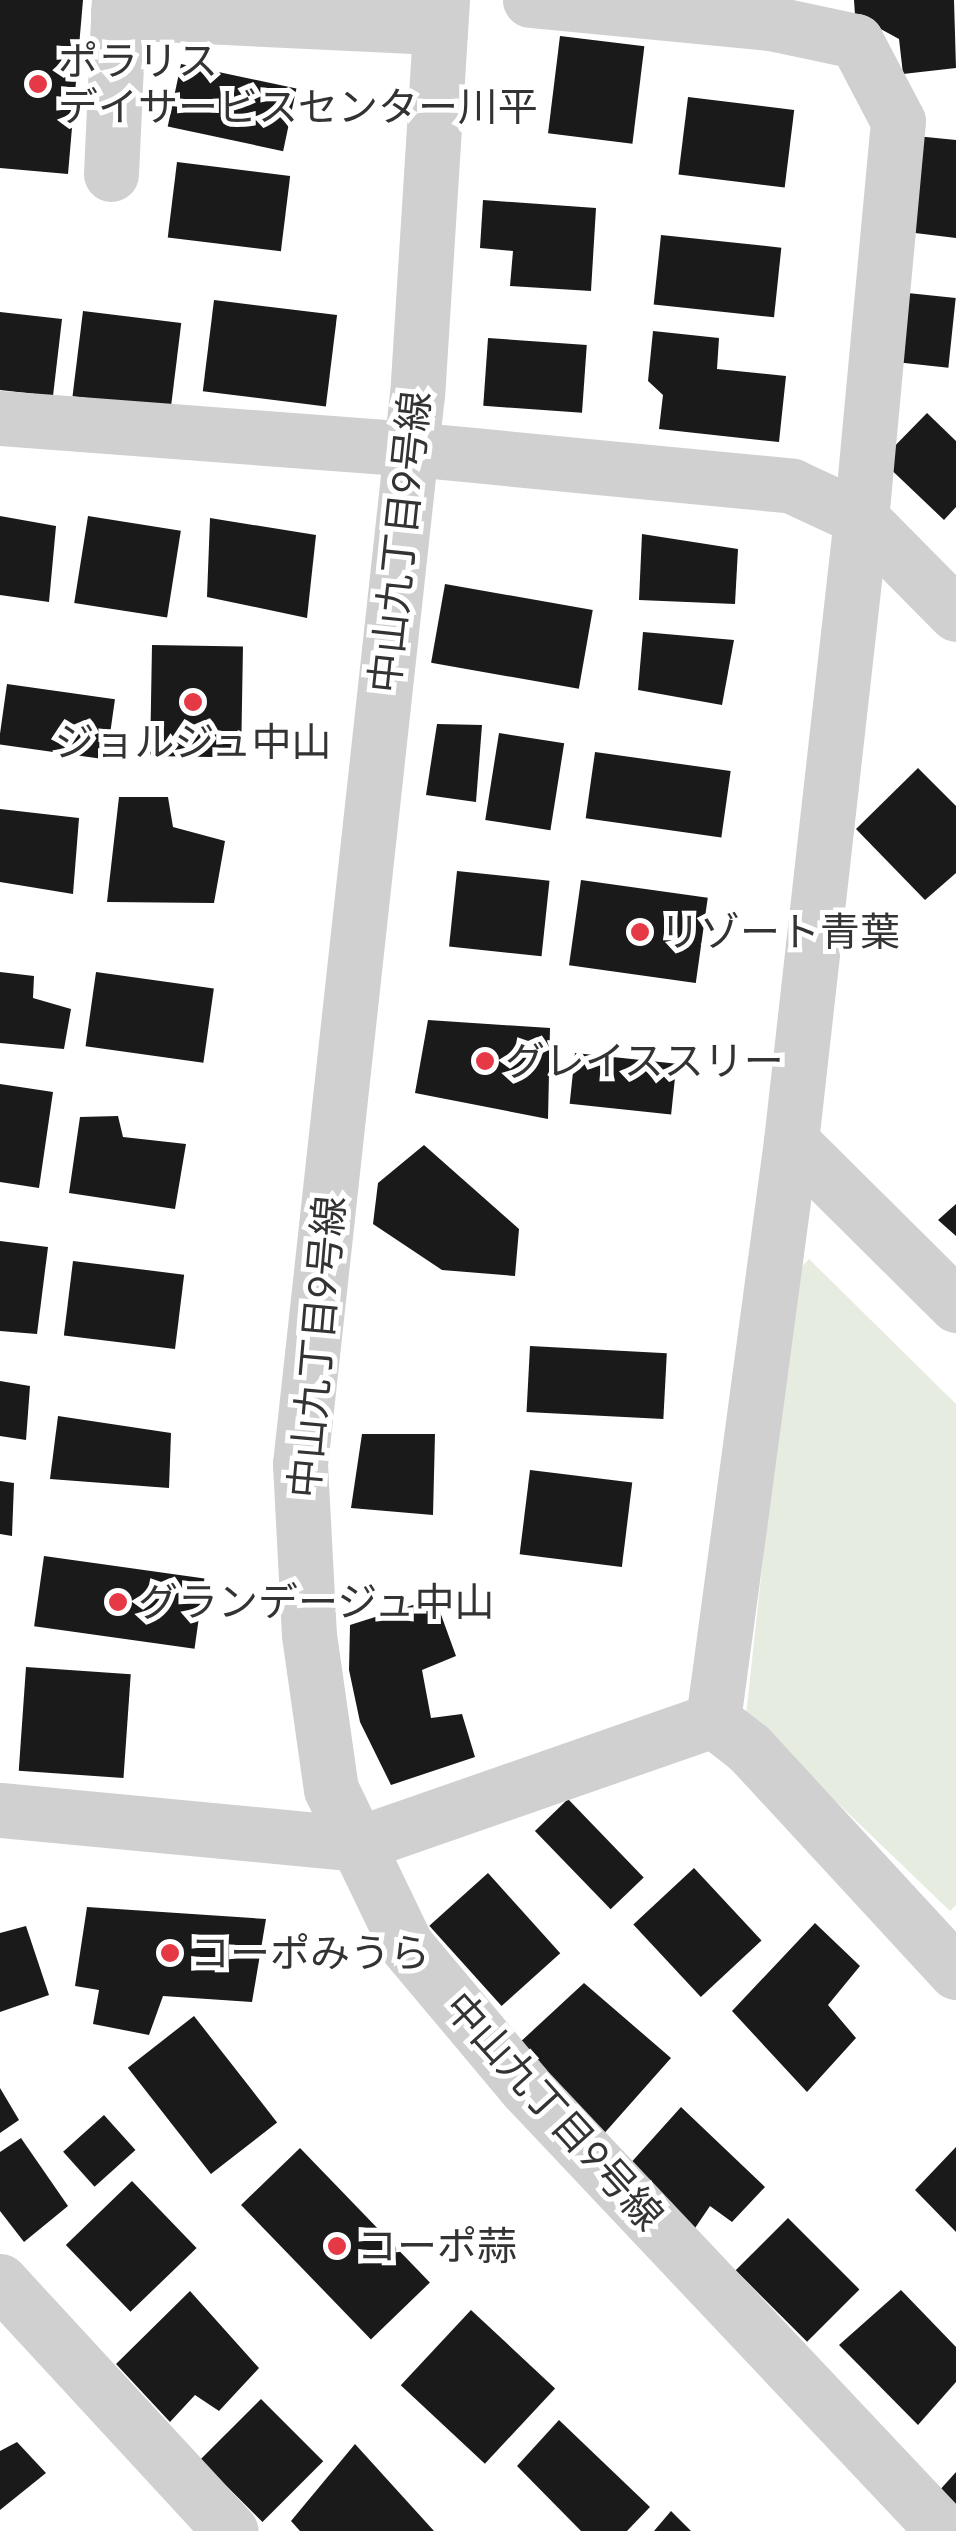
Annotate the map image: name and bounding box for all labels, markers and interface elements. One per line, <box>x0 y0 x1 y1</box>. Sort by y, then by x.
place label: ポラリス デイサービスセンター川平 <box>58 37 538 131</box>
marker: ポラリス デイサービスセンター川平 <box>27 73 49 95</box>
street label: 中山九丁目９号線 <box>360 389 440 695</box>
marker: ジョルジュ中山 <box>182 691 204 713</box>
place label: ジョルジュ中山 <box>53 718 333 766</box>
place label: リゾート青葉 <box>660 908 900 956</box>
marker: リゾート青葉 <box>629 921 651 943</box>
place label: グレイススリー <box>505 1037 785 1085</box>
marker: グレイススリー <box>474 1050 496 1072</box>
street label: 中山九丁目９号線 <box>280 1194 354 1500</box>
place label: グランデージュ中山 <box>138 1578 498 1626</box>
marker: グランデージュ中山 <box>107 1591 129 1613</box>
place label: コーポみうら <box>190 1929 430 1977</box>
marker: コーポみうら <box>159 1942 181 1964</box>
street label: 中山九丁目９号線 <box>435 1982 673 2240</box>
place label: コーポ蒜 <box>357 2222 517 2270</box>
marker: コーポ蒜 <box>326 2235 348 2257</box>

